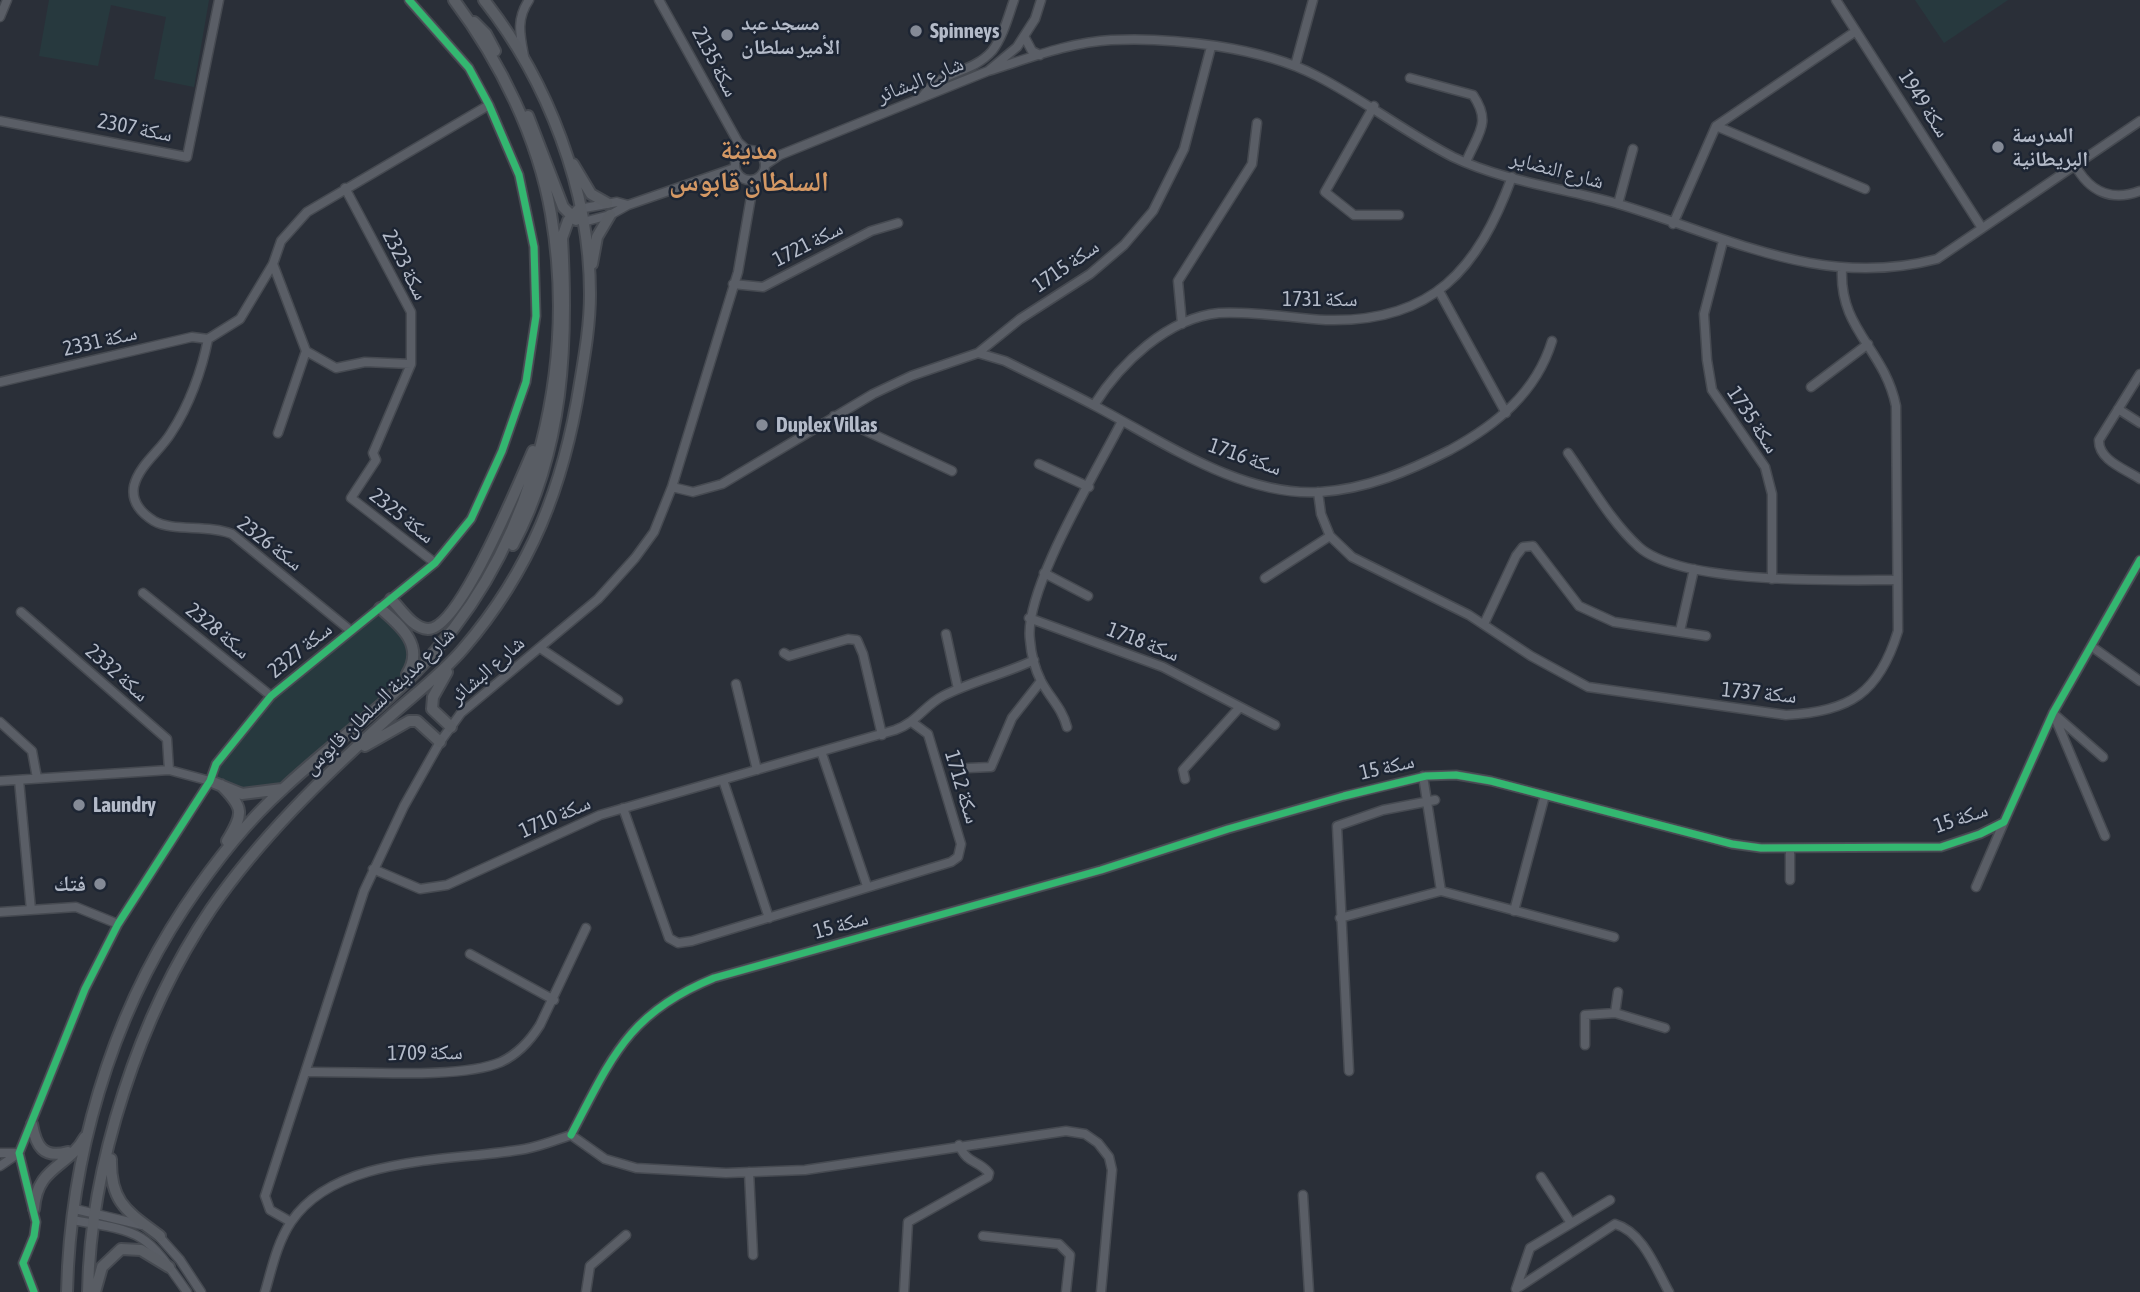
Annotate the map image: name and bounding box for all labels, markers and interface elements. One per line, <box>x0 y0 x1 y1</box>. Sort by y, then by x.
place label: مسجد عبد الأمير سلطان <box>741 10 840 60</box>
place label: Spinneys <box>930 18 999 44</box>
street label: سكة 2135 <box>686 23 744 101</box>
marker: Spinneys <box>908 23 924 39</box>
marker: مسجد عبد الأمير سلطان <box>719 27 735 43</box>
street label: شارع البشائر <box>873 51 967 109</box>
street label: سكة 1949 <box>1893 66 1955 142</box>
street label: سكة 2307 <box>96 108 174 148</box>
place label: المدرسة البريطانية <box>2012 122 2088 172</box>
district label: مدينة السلطان قابوس <box>669 133 829 199</box>
marker: المدرسة البريطانية <box>1990 139 2006 155</box>
street label: شارع النضاير <box>1508 145 1606 195</box>
street label: سكة 1721 <box>769 216 847 272</box>
street label: سكة 2323 <box>377 226 433 304</box>
street label: سكة 1715 <box>1028 234 1104 298</box>
street label: سكة 1731 <box>1282 286 1358 312</box>
street label: سكة 2331 <box>60 320 140 362</box>
street label: سكة 1735 <box>1721 382 1785 458</box>
place label: Duplex Villas <box>776 412 877 438</box>
marker: Duplex Villas <box>754 417 770 433</box>
street label: سكة 1716 <box>1205 433 1285 481</box>
street label: سكة 2325 <box>365 483 439 549</box>
street label: سكة 2326 <box>232 511 308 577</box>
street label: سكة 2328 <box>181 598 255 664</box>
street label: سكة 2327 <box>263 617 337 683</box>
street label: سكة 1718 <box>1103 617 1183 667</box>
street label: شارع مدينة السلطان قابوس <box>298 622 460 780</box>
street label: شارع البشائر <box>444 630 530 710</box>
street label: سكة 2332 <box>80 639 154 707</box>
street label: سكة 1737 <box>1720 677 1798 709</box>
street label: سكة 1712 <box>939 747 985 827</box>
street label: سكة 15 <box>1357 748 1417 786</box>
street label: سكة 1710 <box>515 790 595 844</box>
place label: Laundry <box>93 792 156 818</box>
marker: Laundry <box>71 797 87 813</box>
street label: سكة 15 <box>1931 797 1991 839</box>
place label: فتك <box>54 871 86 897</box>
marker: فتك <box>92 876 108 892</box>
street label: سكة 15 <box>811 905 871 945</box>
street label: سكة 1709 <box>387 1040 463 1066</box>

